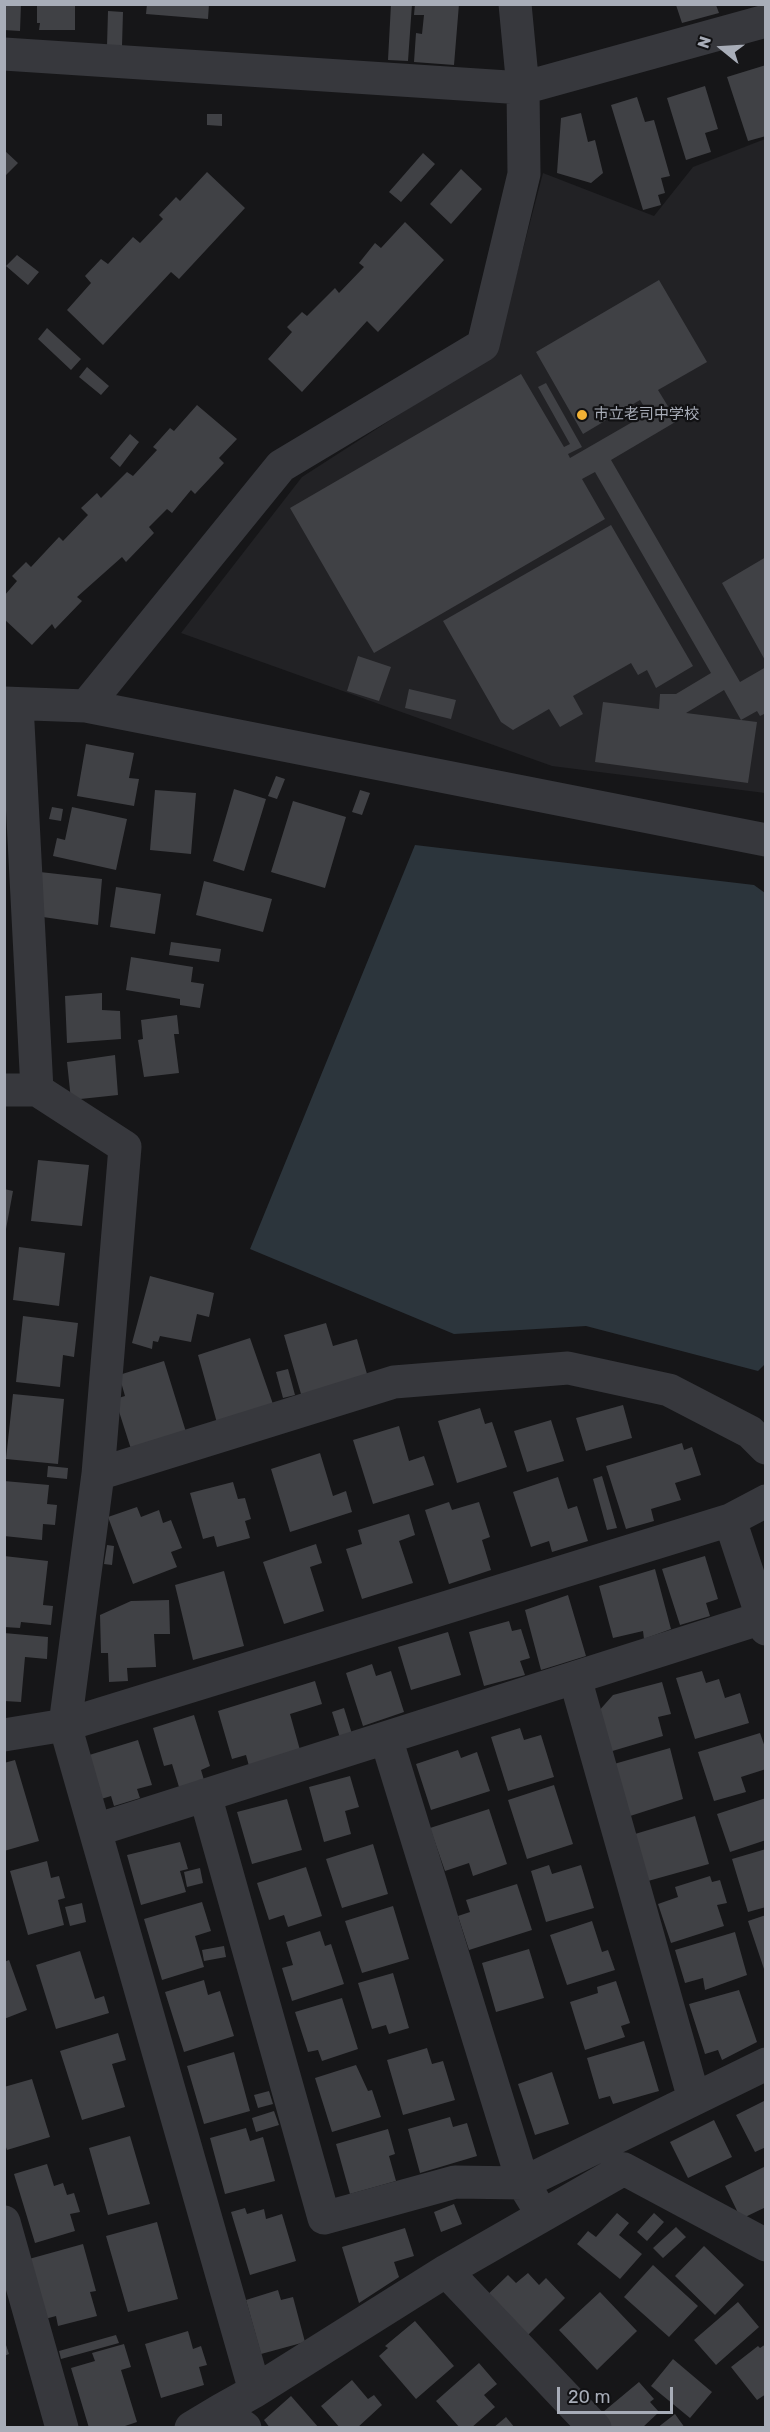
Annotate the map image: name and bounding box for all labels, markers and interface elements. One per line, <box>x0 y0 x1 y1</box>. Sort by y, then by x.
north arrow <box>692 18 752 78</box>
text: N <box>694 34 715 51</box>
place label: 市立老司中学校 <box>594 406 699 424</box>
marker: 市立老司中学校 <box>575 408 589 422</box>
scale bar <box>560 2375 676 2413</box>
text: 20 m <box>568 2386 610 2408</box>

